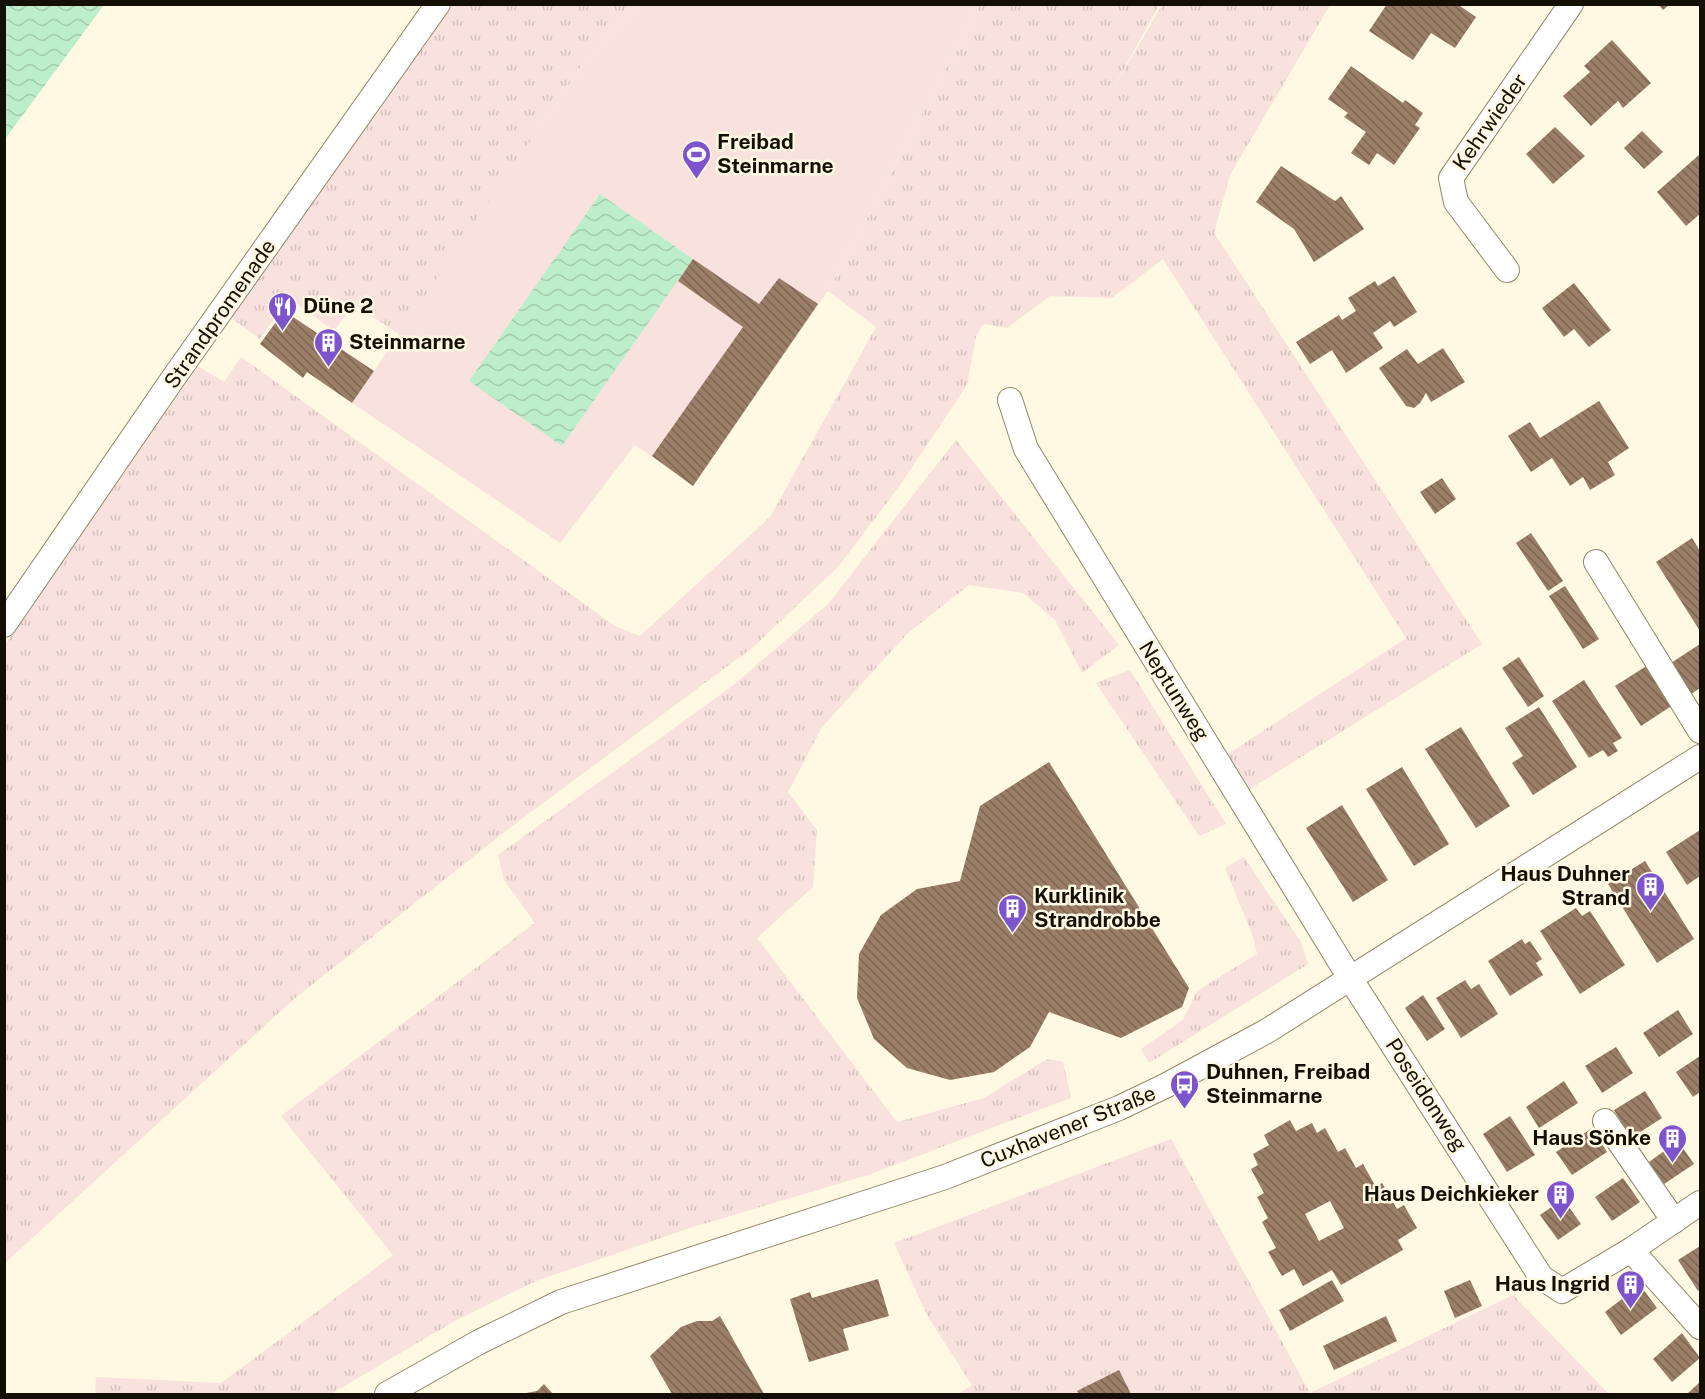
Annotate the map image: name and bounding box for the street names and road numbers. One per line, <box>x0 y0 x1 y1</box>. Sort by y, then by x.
street label: Kehrwieder <box>1447 69 1532 175</box>
street label: Strandpromenade <box>159 234 280 393</box>
street label: Neptunweg <box>1134 636 1215 745</box>
street label: Poseidonweg <box>1381 1033 1472 1156</box>
street label: Cuxhavener Straße <box>976 1080 1159 1173</box>

